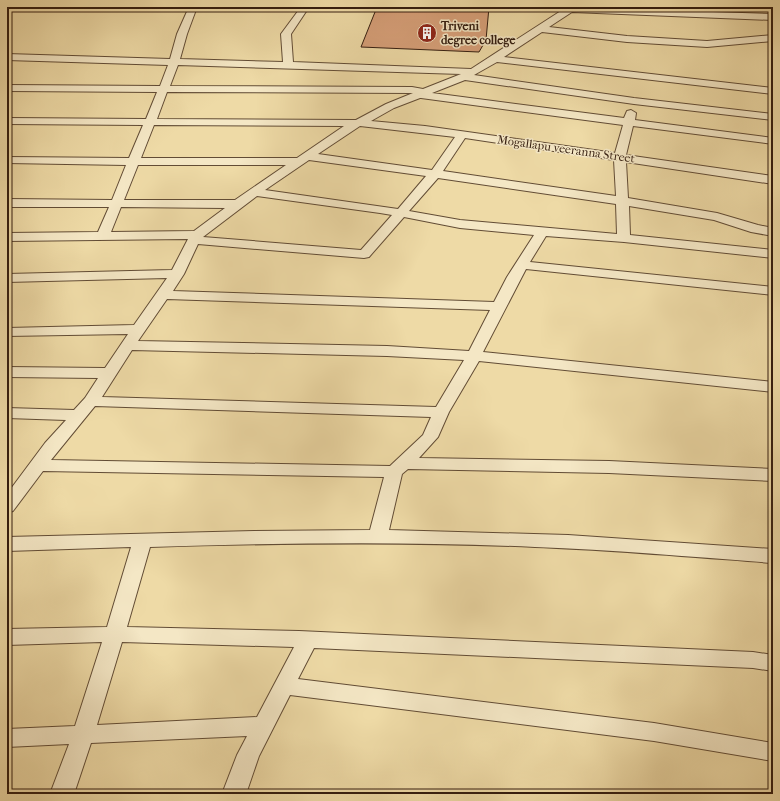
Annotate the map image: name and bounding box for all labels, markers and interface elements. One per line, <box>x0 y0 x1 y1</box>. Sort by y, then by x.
place label: Triveni degree college <box>440 19 516 48</box>
building icon: Triveni degree college <box>416 22 438 44</box>
street label: Mogallapu veeranna Street <box>496 132 636 166</box>

